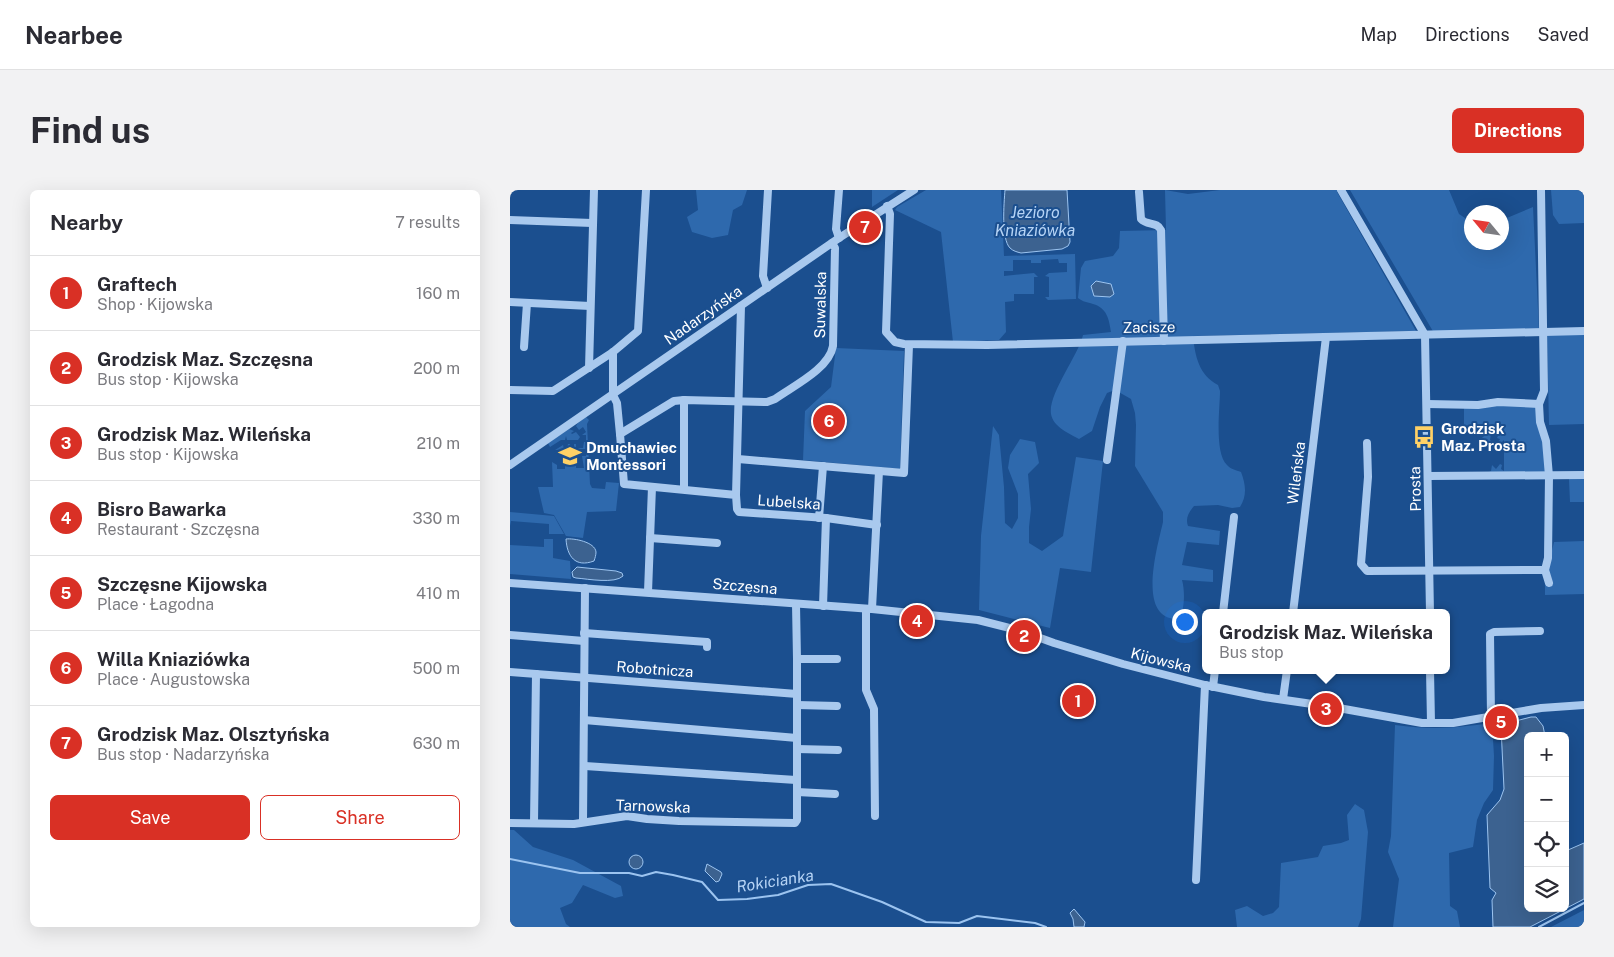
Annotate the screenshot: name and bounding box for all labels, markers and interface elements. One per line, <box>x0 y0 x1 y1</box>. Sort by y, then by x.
text: Nearbee <box>25 21 123 49</box>
text: Map <box>1360 24 1397 45</box>
text: Directions <box>1425 24 1510 45</box>
text: Saved <box>1538 24 1589 45</box>
button: Directions <box>1452 108 1584 153</box>
text: Find us <box>30 110 150 151</box>
water label: Jezioro Kniaziówka <box>995 203 1075 240</box>
north arrow <box>1464 205 1509 250</box>
pin: 7 <box>849 208 881 246</box>
text: Nearby <box>50 210 123 235</box>
text: 7 results <box>395 213 460 232</box>
street label: Suwalska <box>811 271 829 339</box>
text: Graftech <box>97 273 177 295</box>
street label: Nadarzyńska <box>661 282 745 348</box>
text: 1 <box>63 284 69 303</box>
text: 160 m <box>416 284 460 303</box>
text: Shop · Kijowska <box>97 295 213 314</box>
street label: Zacisze <box>1122 318 1176 336</box>
text: Grodzisk Maz. Szczęsna <box>97 348 313 370</box>
text: 2 <box>61 359 71 378</box>
text: 200 m <box>413 359 460 378</box>
text: Bus stop · Kijowska <box>97 370 239 389</box>
pin: 6 <box>813 402 845 440</box>
place label: Grodzisk Maz. Prosta <box>1441 420 1525 454</box>
text: Grodzisk Maz. Wileńska <box>97 423 311 445</box>
bus stop icon: Grodzisk Maz. Prosta <box>1411 424 1437 450</box>
text: 3 <box>61 434 71 453</box>
text: 210 m <box>416 434 460 453</box>
place label: Dmuchawiec Montessori <box>586 439 677 473</box>
street label: Wileńska <box>1284 440 1308 506</box>
school or university icon: Dmuchawiec Montessori <box>557 443 583 469</box>
text: Bus stop · Kijowska <box>97 445 239 464</box>
street label: Prosta <box>1406 466 1424 512</box>
street label: Lubelska <box>757 491 821 513</box>
text: Bisro Bawarka <box>97 498 226 520</box>
text: 4 <box>61 509 71 528</box>
text: 330 m <box>413 509 460 528</box>
text: Restaurant · Szczęsna <box>97 520 260 539</box>
text: Szczęsne Kijowska <box>97 573 267 595</box>
street label: Szczęsna <box>712 575 778 597</box>
text: 5 <box>61 584 71 603</box>
text: 410 m <box>416 584 460 603</box>
text: Place · Łagodna <box>97 595 214 614</box>
pin: 4 <box>901 602 933 640</box>
your location <box>1172 609 1198 635</box>
popup <box>1202 609 1450 674</box>
pin: 2 <box>1008 617 1040 655</box>
text: Grodzisk Maz. Wileńska <box>1219 621 1433 643</box>
text: Bus stop <box>1219 643 1283 662</box>
street label: Kijowska <box>1129 644 1193 676</box>
text: Willa Kniaziówka <box>97 648 250 670</box>
street label: Robotnicza <box>616 658 694 680</box>
text: 6 <box>61 659 71 678</box>
text: 500 m <box>413 659 460 678</box>
text: Place · Augustowska <box>97 670 250 689</box>
pin: 1 <box>1062 682 1094 720</box>
pin: 3 <box>1310 690 1342 728</box>
pin: 5 <box>1485 703 1517 741</box>
text: Grodzisk Maz. Olsztyńska <box>97 723 329 745</box>
map controls <box>1524 732 1569 912</box>
button: + <box>1524 732 1569 777</box>
text: 7 <box>61 734 71 753</box>
text: 630 m <box>413 734 460 753</box>
text: Bus stop · Nadarzyńska <box>97 745 269 764</box>
button: − <box>1524 777 1569 822</box>
button: Save <box>50 795 250 840</box>
button: Share <box>260 795 460 840</box>
street label: Tarnowska <box>615 796 691 816</box>
button: locate <box>1524 822 1569 867</box>
water label: Rokicianka <box>735 866 815 896</box>
button: layers <box>1524 867 1569 912</box>

